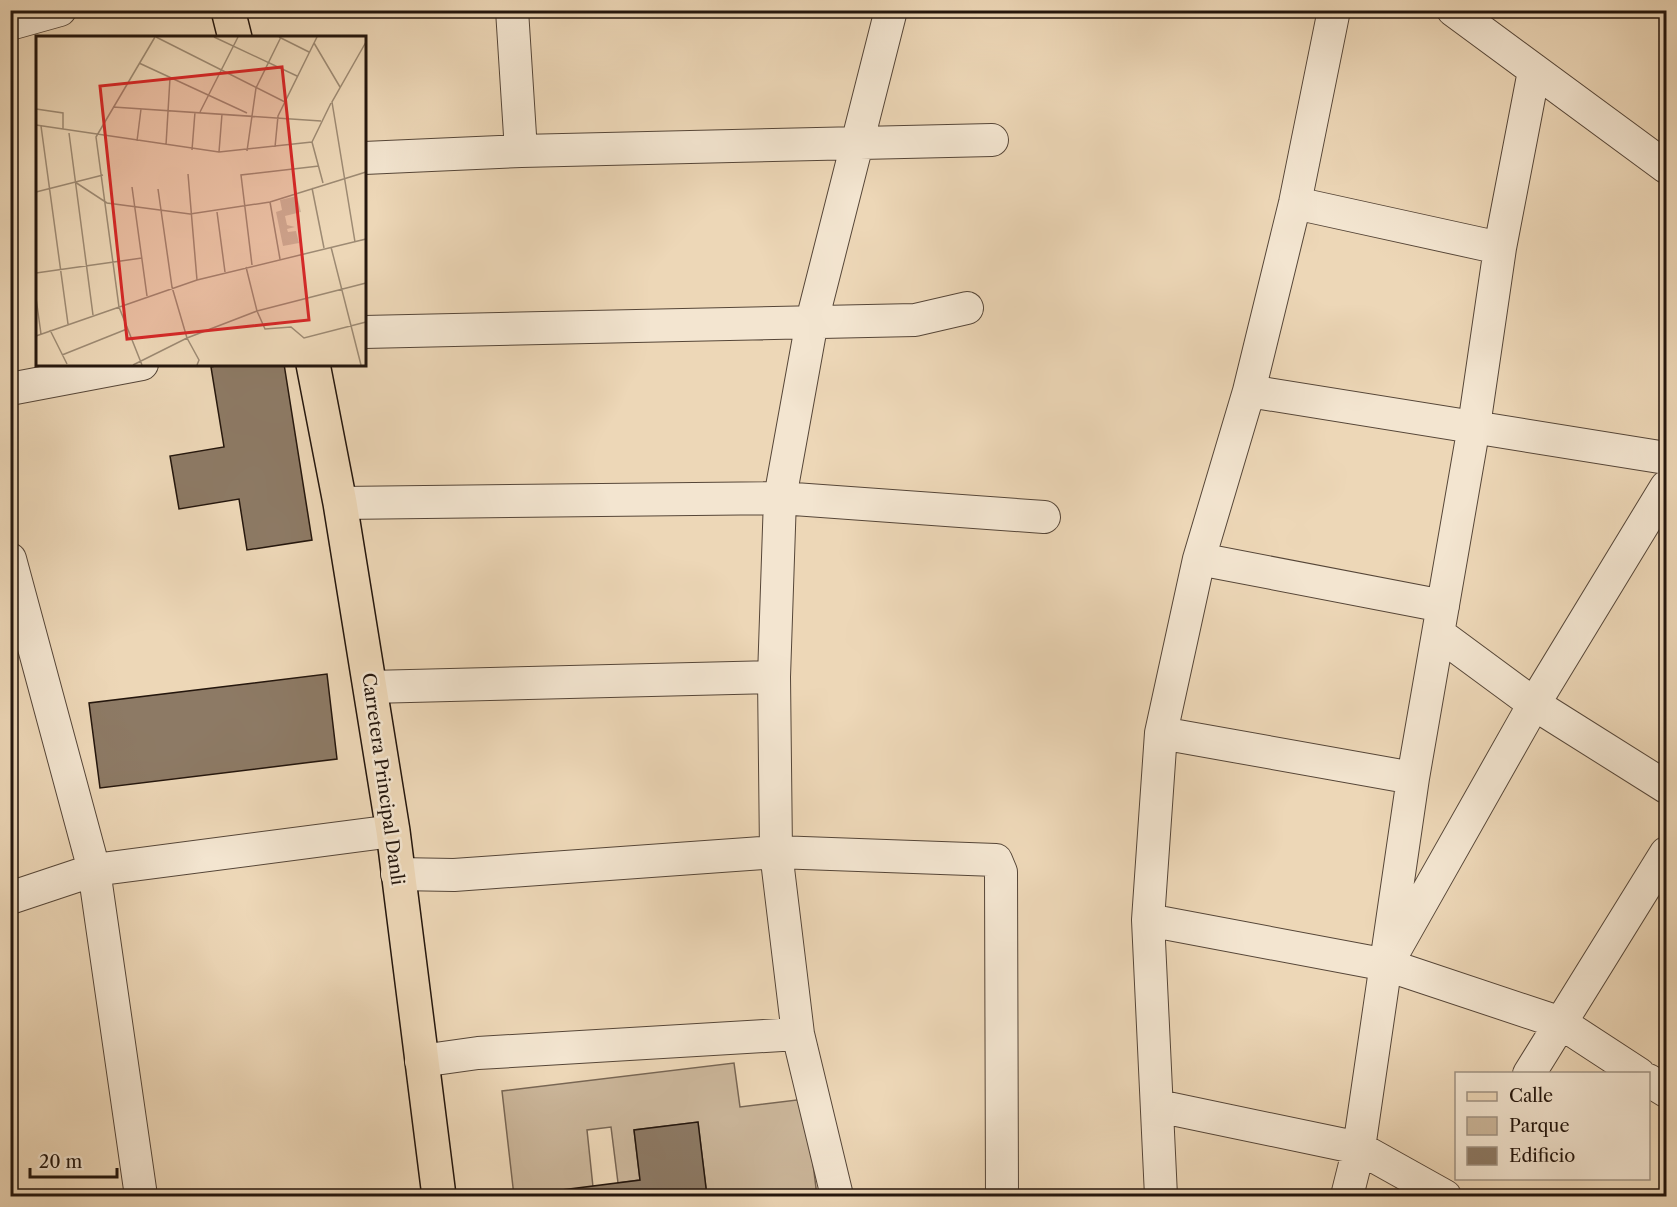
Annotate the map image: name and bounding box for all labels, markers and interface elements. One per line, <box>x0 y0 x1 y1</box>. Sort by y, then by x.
inset map <box>36 36 366 366</box>
street label: Carretera Principal Danli <box>357 671 409 887</box>
legend <box>1455 1072 1650 1180</box>
text: Calle <box>1509 1085 1553 1107</box>
text: Parque <box>1509 1115 1570 1137</box>
scale bar <box>30 1141 117 1179</box>
text: Edificio <box>1509 1145 1575 1167</box>
text: 20 m <box>39 1151 83 1173</box>

